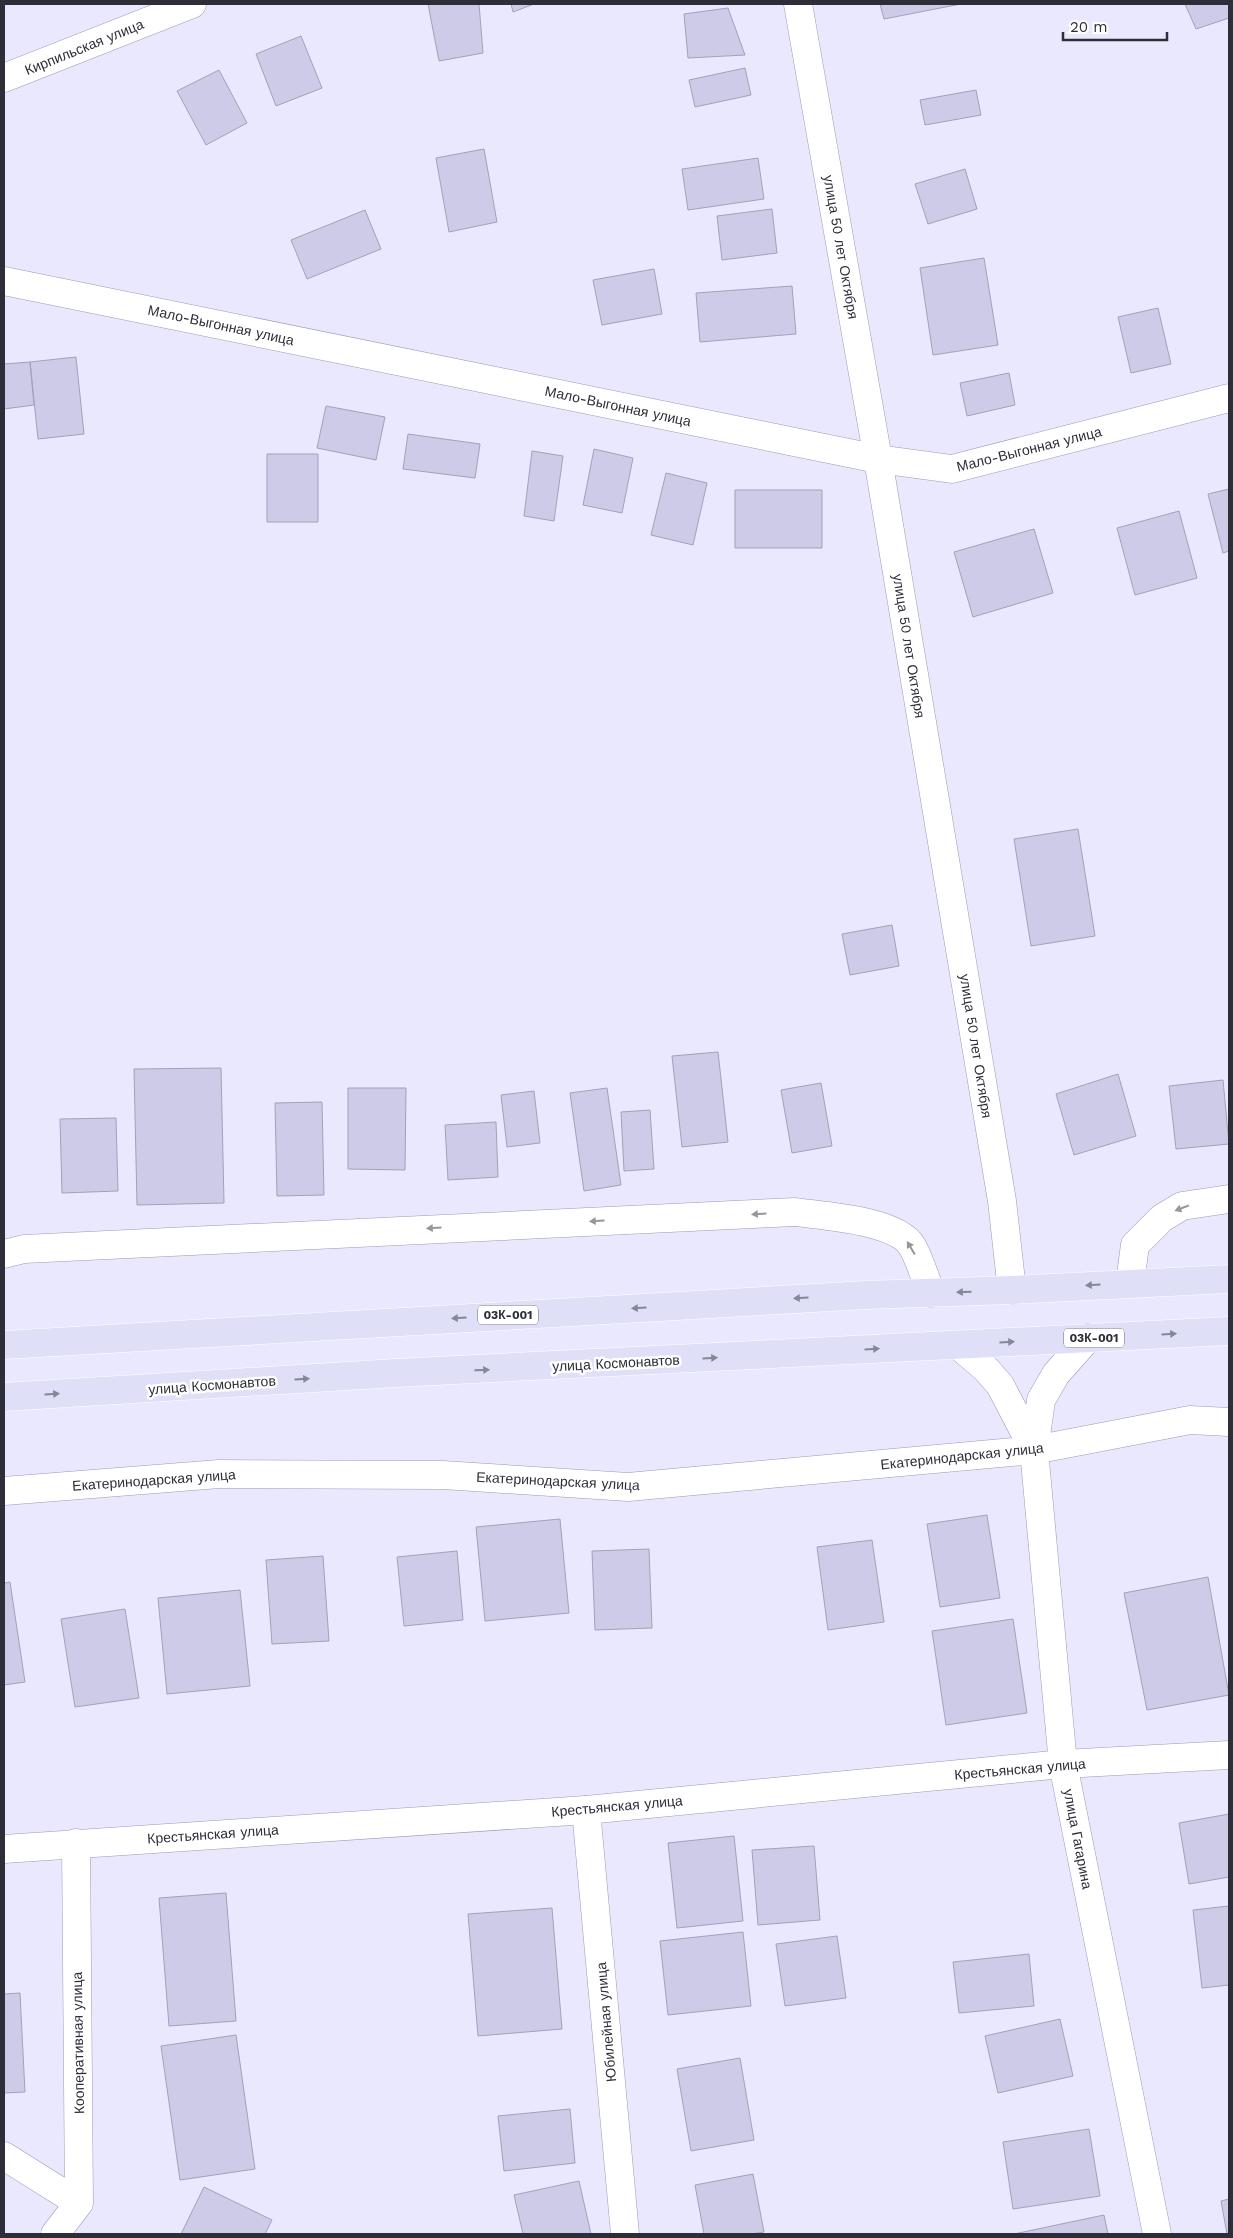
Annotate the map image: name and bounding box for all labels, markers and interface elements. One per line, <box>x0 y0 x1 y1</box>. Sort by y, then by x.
scale bar <box>1063 10 1167 42</box>
street label: Кирпильская улица <box>22 16 146 78</box>
text: 20 m <box>1070 18 1108 36</box>
street label: улица 50 лет Октября <box>820 174 862 320</box>
street label: Мало-Выгонная улица <box>146 302 296 348</box>
street label: Мало-Выгонная улица <box>543 383 693 429</box>
street label: Мало-Выгонная улица <box>955 423 1103 475</box>
street label: улица 50 лет Октября <box>890 573 928 719</box>
street label: улица 50 лет Октября <box>957 973 995 1119</box>
one-way arrow <box>1174 1204 1189 1212</box>
one-way arrow <box>751 1210 767 1218</box>
one-way arrow <box>588 1217 604 1225</box>
one-way arrow <box>426 1225 442 1233</box>
one-way arrow <box>907 1242 916 1255</box>
one-way arrow <box>1085 1282 1101 1290</box>
one-way arrow <box>955 1288 971 1296</box>
one-way arrow <box>793 1295 809 1303</box>
one-way arrow <box>631 1304 647 1312</box>
road number: 03К-001 <box>478 1306 538 1324</box>
one-way arrow <box>451 1314 467 1322</box>
road number: 03К-001 <box>1064 1329 1124 1348</box>
one-way arrow <box>1161 1330 1177 1338</box>
one-way arrow <box>999 1338 1015 1346</box>
one-way arrow <box>865 1344 881 1352</box>
street label: улица Космонавтов <box>552 1352 680 1374</box>
one-way arrow <box>702 1353 718 1361</box>
one-way arrow <box>474 1365 490 1373</box>
street label: улица Космонавтов <box>148 1373 276 1397</box>
one-way arrow <box>294 1375 310 1383</box>
one-way arrow <box>45 1390 61 1398</box>
street label: Екатеринодарская улица <box>880 1439 1045 1473</box>
street label: Екатеринодарская улица <box>72 1466 237 1494</box>
street label: Екатеринодарская улица <box>476 1469 640 1493</box>
street label: Крестьянская улица <box>954 1755 1087 1783</box>
street label: улица Гагарина <box>1060 1788 1096 1891</box>
street label: Крестьянская улица <box>551 1792 684 1820</box>
street label: Крестьянская улица <box>147 1821 280 1847</box>
street label: Юбилейная улица <box>593 1961 619 2083</box>
street label: Кооперативная улица <box>69 1971 87 2114</box>

